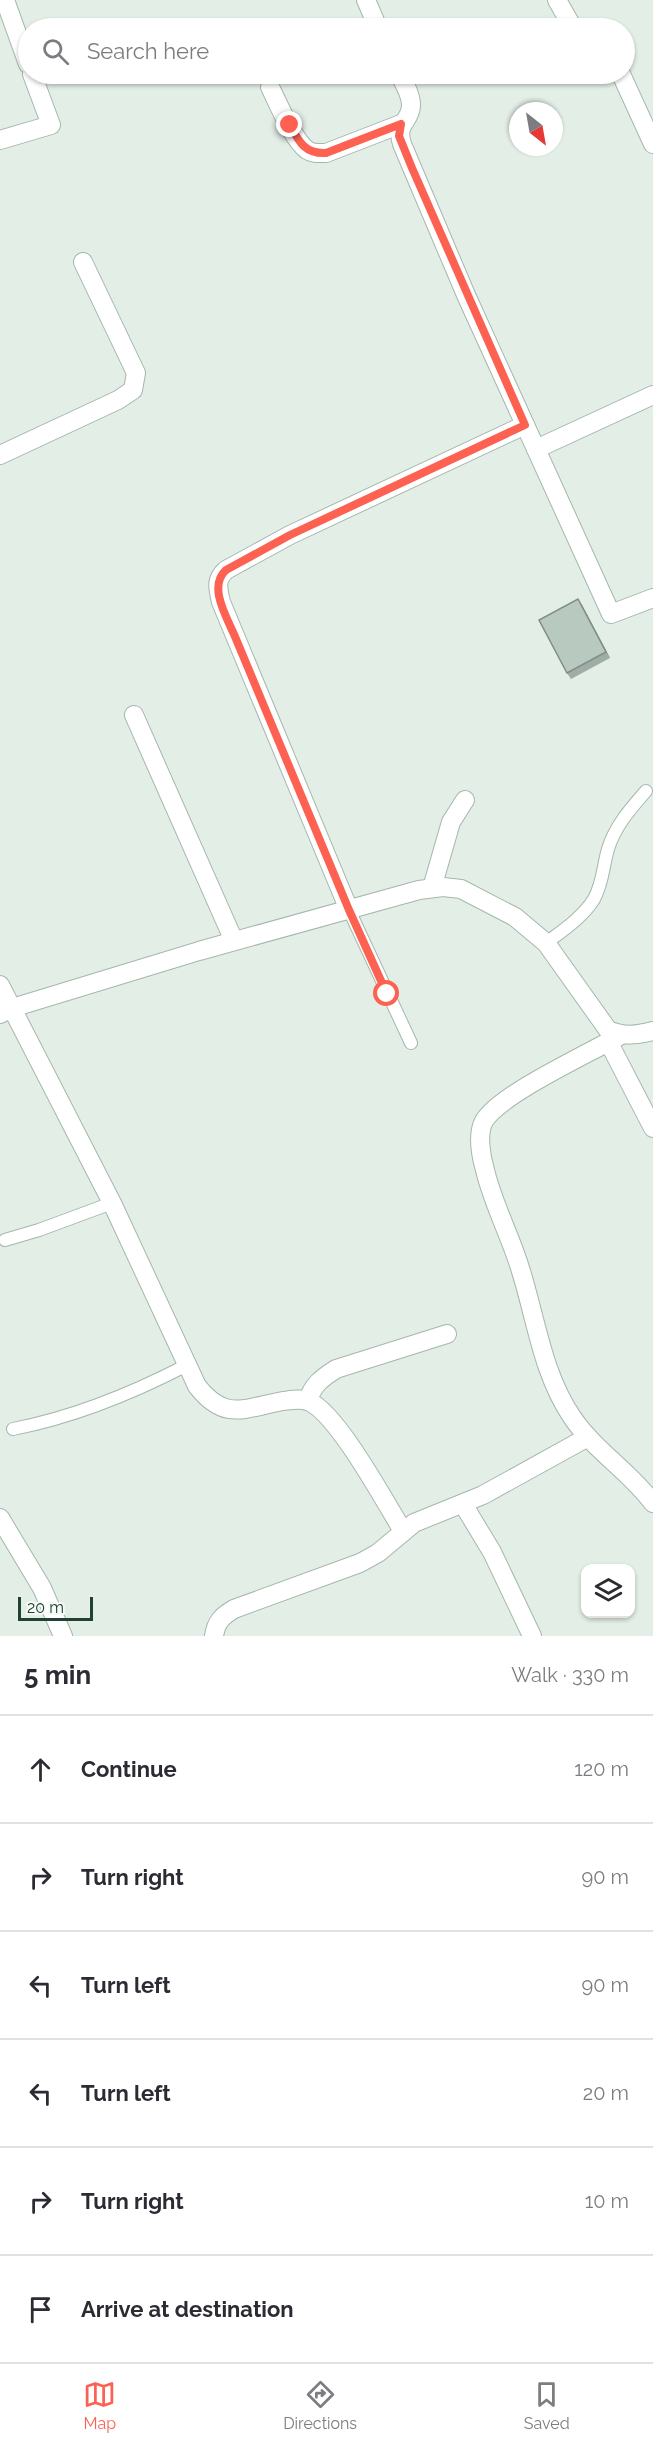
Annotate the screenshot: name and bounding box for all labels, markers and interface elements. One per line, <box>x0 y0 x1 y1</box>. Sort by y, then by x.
search box <box>18 18 635 84</box>
icon: search <box>39 35 72 68</box>
text: Search here <box>87 38 209 64</box>
north arrow <box>509 102 563 156</box>
route end <box>276 111 302 137</box>
route start <box>373 980 399 1006</box>
map controls <box>581 1564 635 1618</box>
button: layers <box>581 1564 635 1618</box>
scale bar <box>18 1594 93 1622</box>
text: 20 m <box>27 1598 64 1617</box>
text: 5 min <box>24 1660 91 1690</box>
text: Walk · 330 m <box>511 1663 629 1687</box>
icon: ahead <box>24 1753 57 1786</box>
text: Continue <box>81 1756 177 1782</box>
text: 120 m <box>574 1757 629 1781</box>
icon: right <box>24 1861 57 1894</box>
text: Turn right <box>81 1864 184 1890</box>
text: 90 m <box>582 1865 629 1889</box>
icon: left <box>24 1969 57 2002</box>
text: Turn left <box>81 1972 171 1998</box>
text: 90 m <box>582 1973 629 1997</box>
icon: left <box>24 2077 57 2110</box>
text: Turn left <box>81 2080 171 2106</box>
text: 20 m <box>583 2081 629 2105</box>
icon: right <box>24 2185 57 2218</box>
text: Turn right <box>81 2188 184 2214</box>
text: 10 m <box>585 2189 629 2213</box>
icon: arrive <box>24 2293 57 2326</box>
text: Arrive at destination <box>81 2296 294 2322</box>
tab: Map <box>83 2378 116 2433</box>
tab: Directions <box>283 2378 357 2433</box>
tab: Saved <box>524 2378 570 2433</box>

